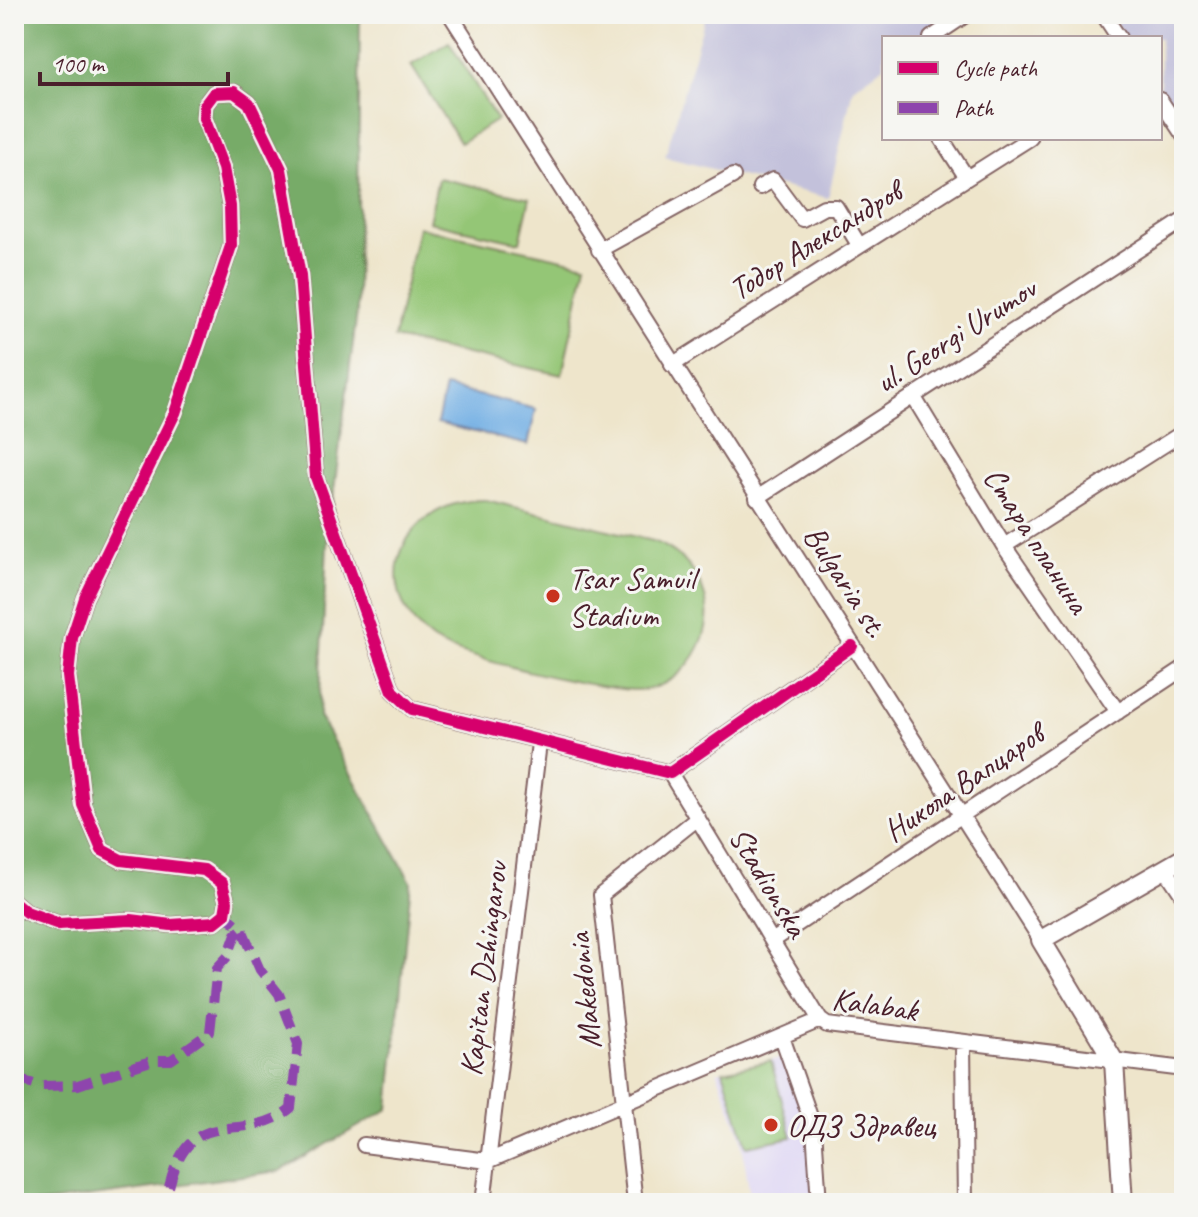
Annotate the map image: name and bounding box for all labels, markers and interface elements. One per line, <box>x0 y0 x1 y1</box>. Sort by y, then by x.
scale bar <box>40 36 228 86</box>
legend <box>882 36 1162 140</box>
text: 100 m <box>52 49 106 79</box>
text: Cycle path <box>954 53 1038 83</box>
text: Path <box>954 93 995 123</box>
street label: Тодор Александров <box>721 168 914 310</box>
street label: ul. Georgi Urumov <box>867 267 1046 403</box>
street label: Стара планина <box>974 459 1100 623</box>
street label: Bulgaria st. <box>794 517 897 646</box>
place label: Tsar Samuil Stadium <box>569 558 700 636</box>
marker: Tsar Samuil Stadium <box>544 587 562 605</box>
street label: Никола Вапцаров <box>875 710 1056 851</box>
street label: Stadionska <box>720 820 818 947</box>
street label: Kapitan Dzhingarov <box>450 858 517 1078</box>
street label: Makedonia <box>558 929 611 1051</box>
street label: Kalabak <box>830 978 922 1031</box>
place label: ОДЗ Здравец <box>787 1105 937 1146</box>
marker: ОДЗ Здравец <box>762 1116 780 1134</box>

